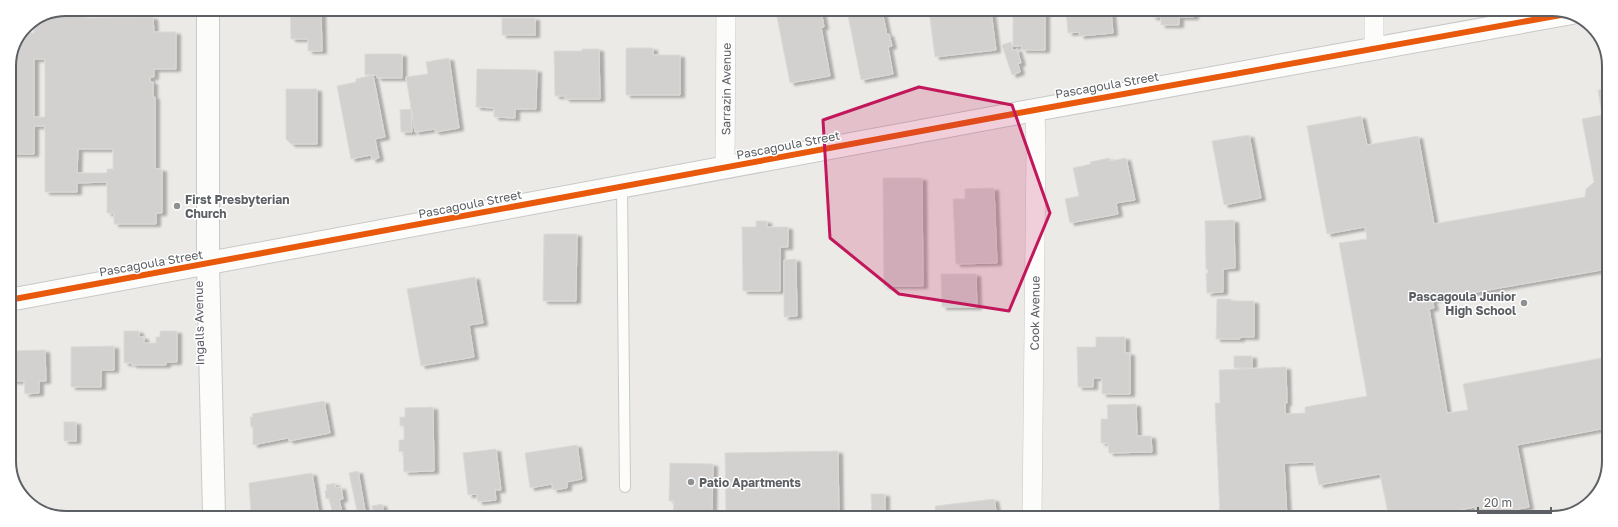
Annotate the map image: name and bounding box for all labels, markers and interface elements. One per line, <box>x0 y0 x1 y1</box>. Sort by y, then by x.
street label: Sarrazin Avenue <box>718 43 733 135</box>
street label: Pascagoula Street <box>1054 68 1160 102</box>
street label: Pascagoula Street <box>735 128 841 162</box>
street label: Pascagoula Street <box>417 187 523 221</box>
place label: First Presbyterian Church <box>185 192 290 221</box>
marker: First Presbyterian Church <box>172 201 182 211</box>
street label: Pascagoula Street <box>98 246 204 280</box>
street label: Cook Avenue <box>1026 276 1042 350</box>
street label: Ingalls Avenue <box>191 280 207 365</box>
place label: Pascagoula Junior High School <box>1408 289 1516 318</box>
marker: Pascagoula Junior High School <box>1519 298 1529 308</box>
place label: Patio Apartments <box>699 475 801 490</box>
marker: Patio Apartments <box>686 477 696 487</box>
scale bar <box>1478 489 1551 515</box>
text: 20 m <box>1484 495 1512 510</box>

